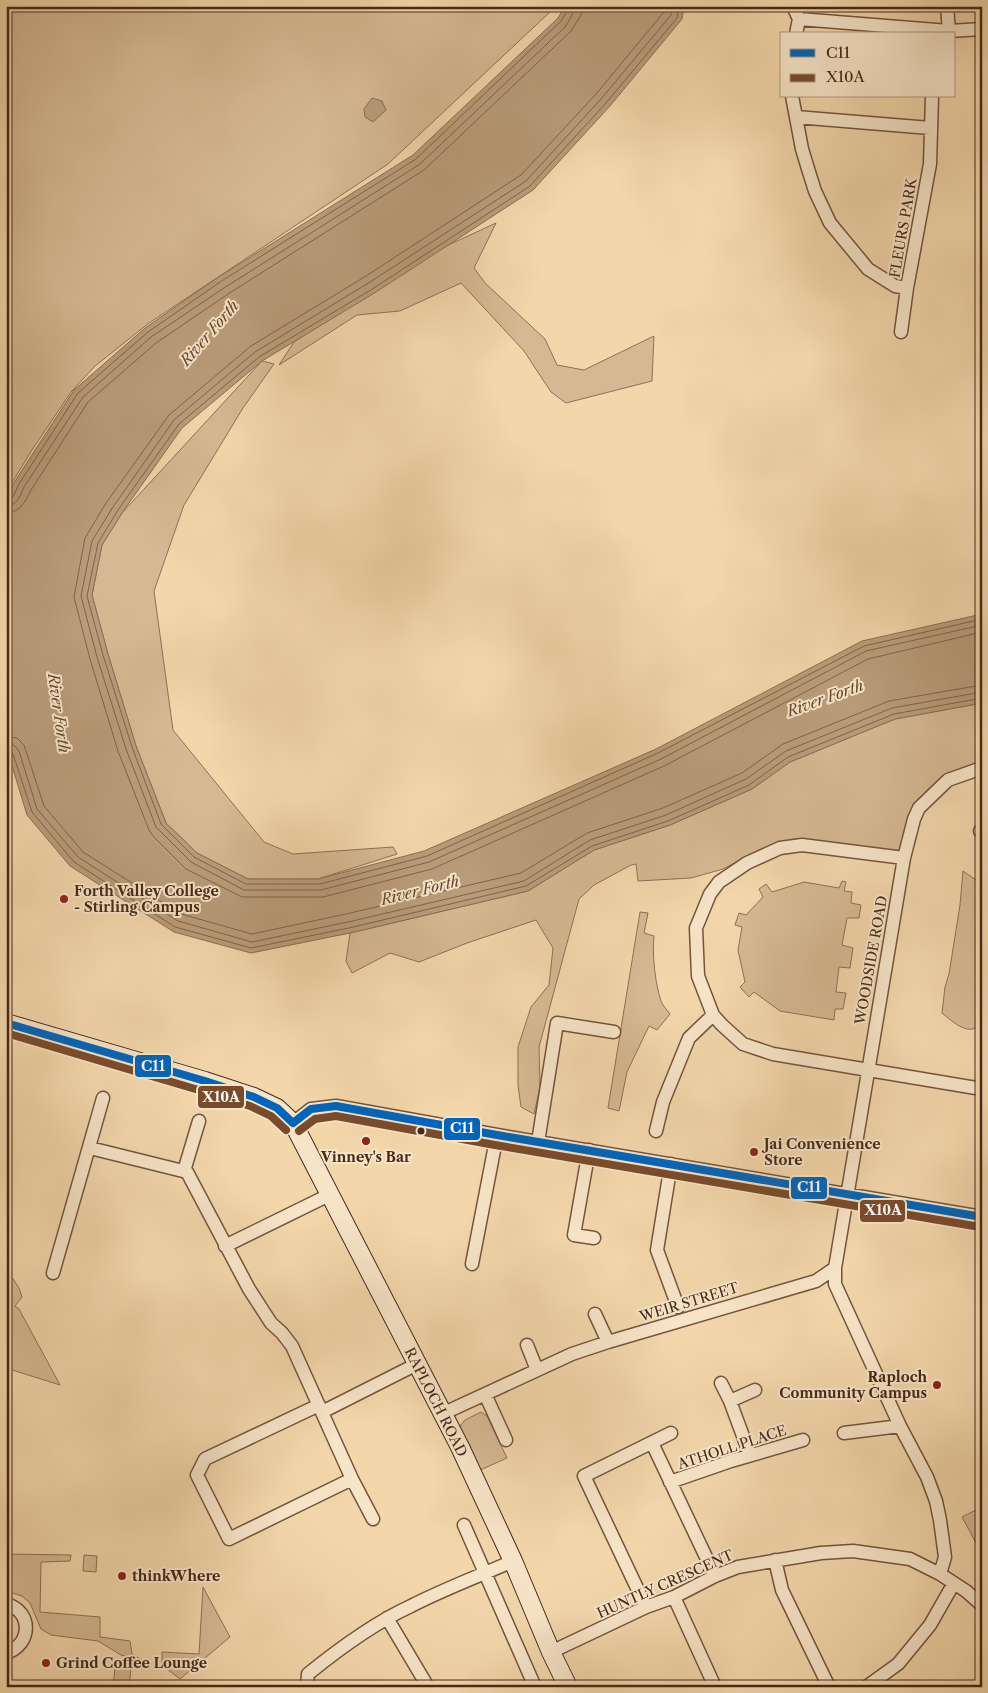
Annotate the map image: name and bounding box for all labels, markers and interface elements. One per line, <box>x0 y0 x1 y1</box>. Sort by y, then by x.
legend <box>780 32 956 98</box>
text: C11 <box>826 43 851 62</box>
text: X10A <box>825 67 865 86</box>
street label: FLEURS PARK <box>885 176 921 279</box>
water label: River Forth <box>175 297 242 370</box>
water label: River Forth <box>44 671 74 754</box>
water label: River Forth <box>783 675 866 721</box>
water label: River Forth <box>378 871 461 909</box>
place label: Forth Valley College - Stirling Campus <box>74 882 219 916</box>
marker: Forth Valley College - Stirling Campus <box>58 893 70 905</box>
street label: WOODSIDE ROAD <box>851 894 891 1027</box>
line badge: C11 <box>134 1054 172 1078</box>
text: C11 <box>141 1057 166 1075</box>
line badge: X10A <box>197 1085 245 1109</box>
text: X10A <box>201 1088 241 1106</box>
line badge: C11 <box>443 1117 481 1141</box>
text: C11 <box>450 1119 475 1137</box>
unlabelled marker <box>416 1126 426 1136</box>
marker: Vinney's Bar <box>360 1135 372 1147</box>
place label: Jai Convenience Store <box>761 1135 881 1169</box>
marker: Jai Convenience Store <box>748 1146 760 1158</box>
place label: Vinney's Bar <box>320 1148 411 1166</box>
line badge: C11 <box>790 1176 828 1200</box>
text: C11 <box>797 1178 822 1196</box>
line badge: X10A <box>859 1199 906 1223</box>
text: X10A <box>863 1201 903 1219</box>
street label: WEIR STREET <box>636 1278 741 1326</box>
street label: RAPLOCH ROAD <box>401 1344 471 1460</box>
place label: Raploch Community Campus <box>779 1368 927 1402</box>
marker: Raploch Community Campus <box>931 1379 943 1391</box>
street label: ATHOLL PLACE <box>674 1421 789 1473</box>
street label: HUNTLY CRESCENT <box>594 1546 736 1622</box>
place label: thinkWhere <box>132 1567 220 1585</box>
marker: thinkWhere <box>116 1570 128 1582</box>
place label: Grind Coffee Lounge <box>56 1654 207 1672</box>
marker: Grind Coffee Lounge <box>40 1657 52 1669</box>

